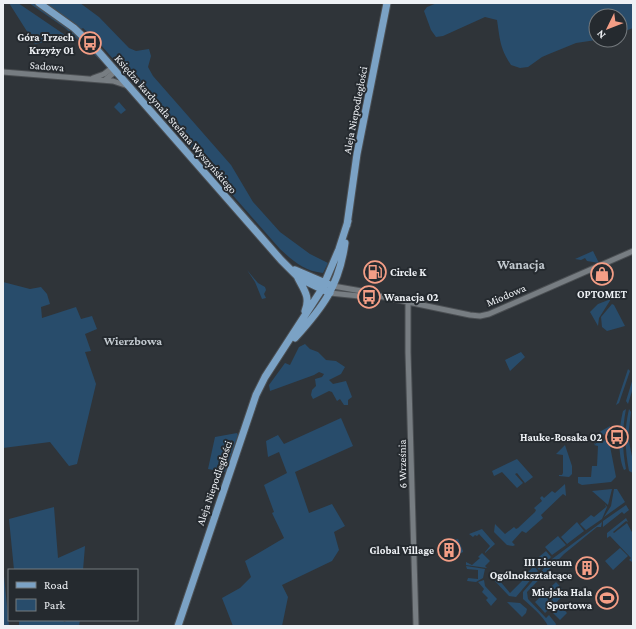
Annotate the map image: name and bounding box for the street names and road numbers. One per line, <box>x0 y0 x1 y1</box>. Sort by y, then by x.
street label: Księdza kardynała Stefana Wyszyńskiego <box>112 52 240 197</box>
street label: Sadowa <box>29 59 65 73</box>
street label: Aleja Niepodległości <box>341 65 370 155</box>
street label: Miodowa <box>484 281 528 309</box>
street label: Aleja Niepodległości <box>194 439 235 527</box>
street label: 6 Września <box>396 439 408 489</box>

